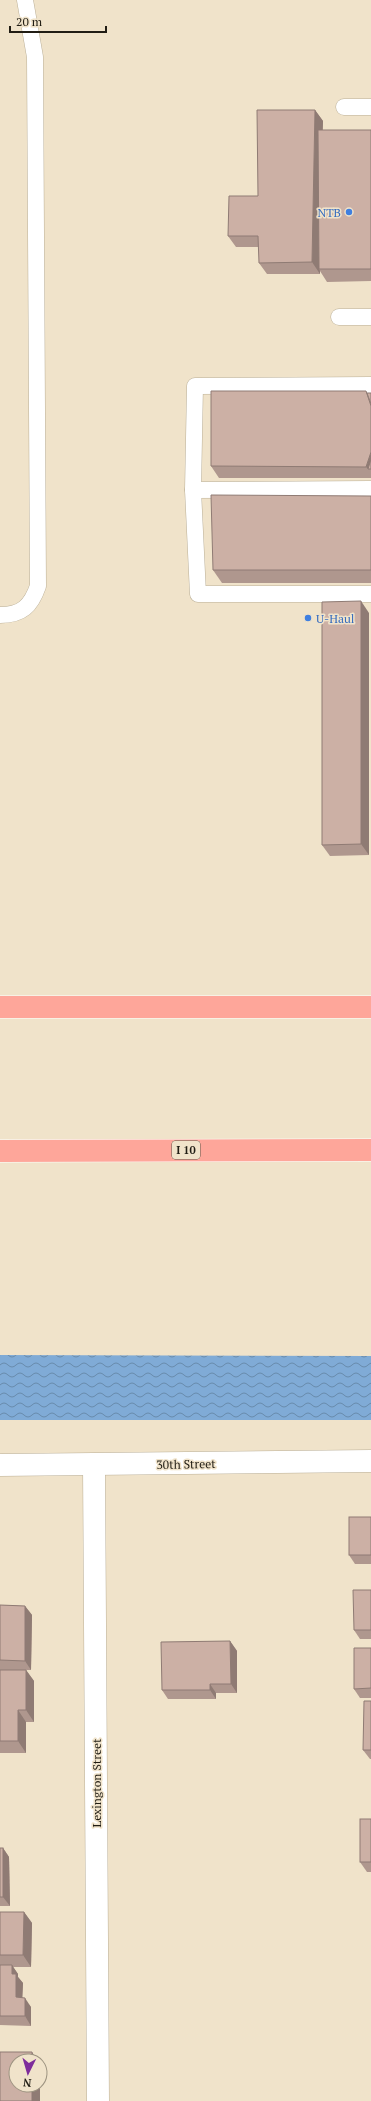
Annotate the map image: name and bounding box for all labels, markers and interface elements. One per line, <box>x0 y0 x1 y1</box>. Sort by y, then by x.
scale bar <box>10 8 106 34</box>
text: 20 m <box>16 14 43 29</box>
place label: NTB <box>317 205 341 220</box>
marker: NTB <box>344 207 354 217</box>
place label: U-Haul <box>316 611 355 626</box>
marker: U-Haul <box>303 613 313 623</box>
road number: I 10 <box>172 1141 200 1159</box>
street label: 30th Street <box>156 1456 216 1472</box>
street label: Lexington Street <box>89 1738 104 1827</box>
north arrow <box>8 2053 48 2093</box>
text: N <box>22 2076 32 2090</box>

